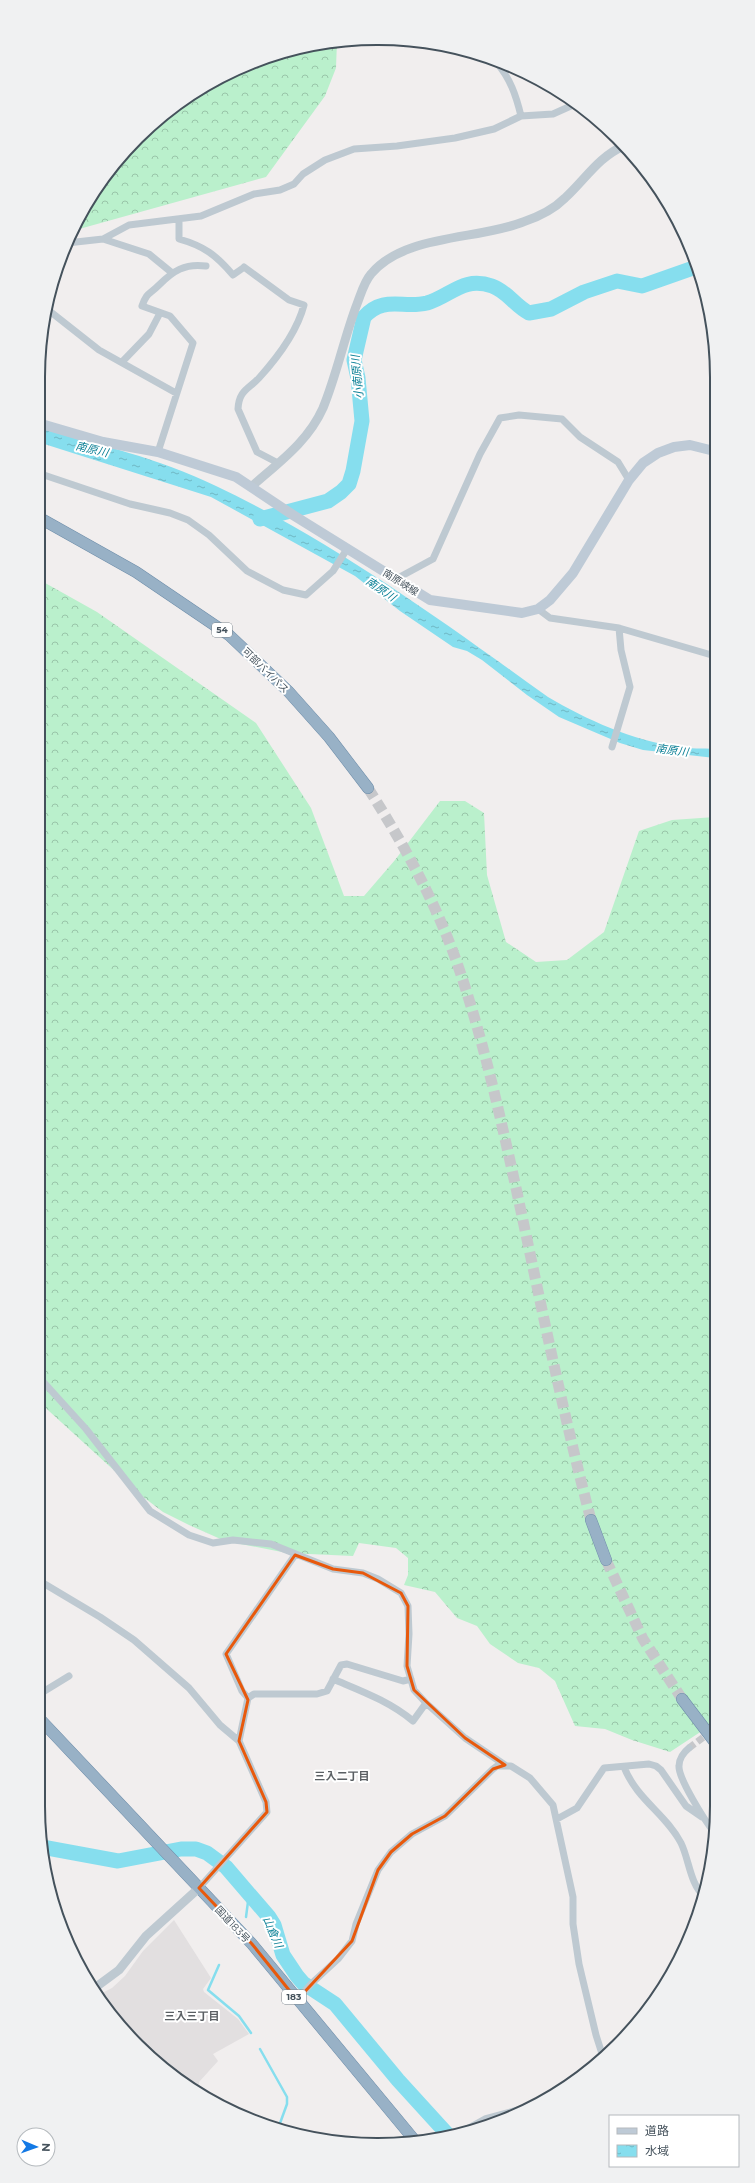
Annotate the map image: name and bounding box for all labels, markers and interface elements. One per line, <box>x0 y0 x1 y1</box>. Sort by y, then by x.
water label: 小南原川 <box>348 353 366 400</box>
water label: 南原川 <box>74 438 111 460</box>
street label: 南原峡線 <box>380 566 421 599</box>
water label: 南原川 <box>363 574 399 605</box>
road number: 54 <box>212 623 232 637</box>
street label: 可部バイパス <box>240 645 292 696</box>
water label: 南原川 <box>655 741 690 759</box>
district label: 三入二丁目 <box>315 1769 370 1783</box>
street label: 国道183号 <box>212 1903 253 1945</box>
water label: 山倉川 <box>260 1914 287 1951</box>
road number: 183 <box>282 1990 306 2004</box>
district label: 三入三丁目 <box>165 2009 220 2023</box>
legend <box>609 2115 739 2167</box>
text: 道路 <box>645 2123 669 2138</box>
north arrow <box>16 2127 56 2167</box>
text: N <box>39 2143 53 2152</box>
text: 水域 <box>645 2143 669 2158</box>

